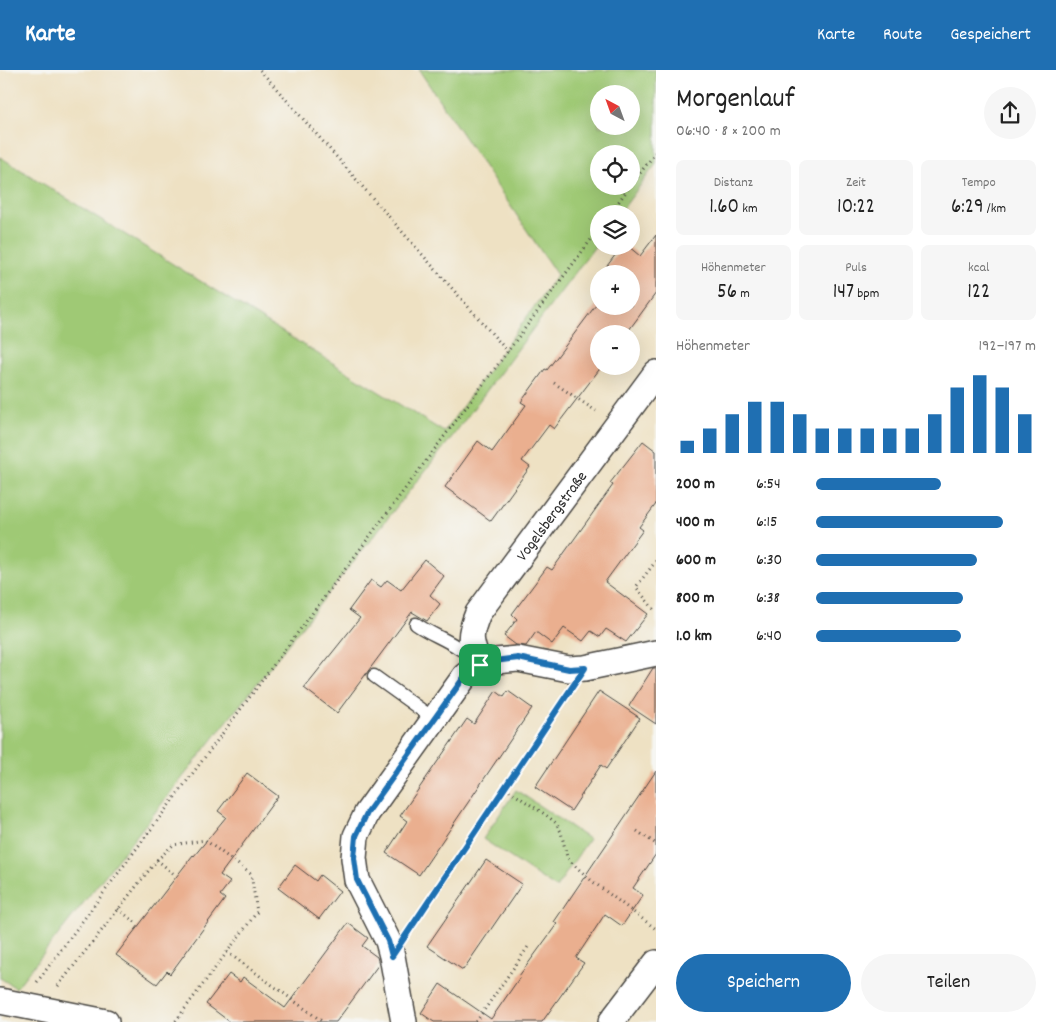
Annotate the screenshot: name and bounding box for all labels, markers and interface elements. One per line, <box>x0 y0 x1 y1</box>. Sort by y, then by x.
text: Karte <box>25 18 76 52</box>
text: Karte <box>817 23 855 48</box>
text: Route <box>883 23 922 48</box>
text: Gespeichert <box>950 23 1031 48</box>
text: Morgenlauf <box>676 81 795 121</box>
north arrow <box>590 85 640 135</box>
map controls <box>590 85 640 375</box>
button: share <box>984 87 1036 139</box>
text: 06:40 · 8 × 200 m <box>676 120 781 143</box>
button: locate <box>590 145 640 195</box>
text: Distanz <box>714 173 753 193</box>
text: Zeit <box>846 173 866 193</box>
text: Tempo <box>962 173 996 193</box>
text: 1.60 <box>709 193 739 223</box>
text: 10:22 <box>837 193 875 223</box>
text: 6:29 <box>951 193 984 223</box>
text: km <box>739 199 758 219</box>
text: /km <box>984 199 1006 219</box>
button: layers <box>590 205 640 255</box>
text: Höhenmeter <box>701 258 766 278</box>
text: Puls <box>845 258 867 278</box>
text: kcal <box>968 258 989 278</box>
button: + <box>590 265 640 315</box>
text: 56 <box>717 278 737 308</box>
text: 147 <box>833 278 854 308</box>
text: 122 <box>967 278 990 308</box>
text: m <box>737 284 750 304</box>
text: bpm <box>854 284 879 304</box>
button: − <box>590 325 640 375</box>
text: Höhenmeter <box>676 335 750 358</box>
text: 192–197 m <box>979 335 1036 358</box>
street label: Vogelsbergstraße <box>511 467 594 567</box>
text: 200 m <box>676 473 715 496</box>
text: 6:54 <box>756 473 781 496</box>
text: 400 m <box>676 511 715 534</box>
text: 6:15 <box>756 511 777 534</box>
text: 600 m <box>676 549 716 572</box>
text: 6:30 <box>756 549 782 572</box>
text: 800 m <box>676 587 715 610</box>
text: 6:38 <box>756 587 780 610</box>
text: 1.0 km <box>676 625 712 648</box>
text: 6:40 <box>756 625 782 648</box>
pin <box>459 644 501 686</box>
icon: arrive <box>466 651 494 679</box>
button: Speichern <box>676 954 851 1012</box>
button: Teilen <box>861 954 1036 1012</box>

